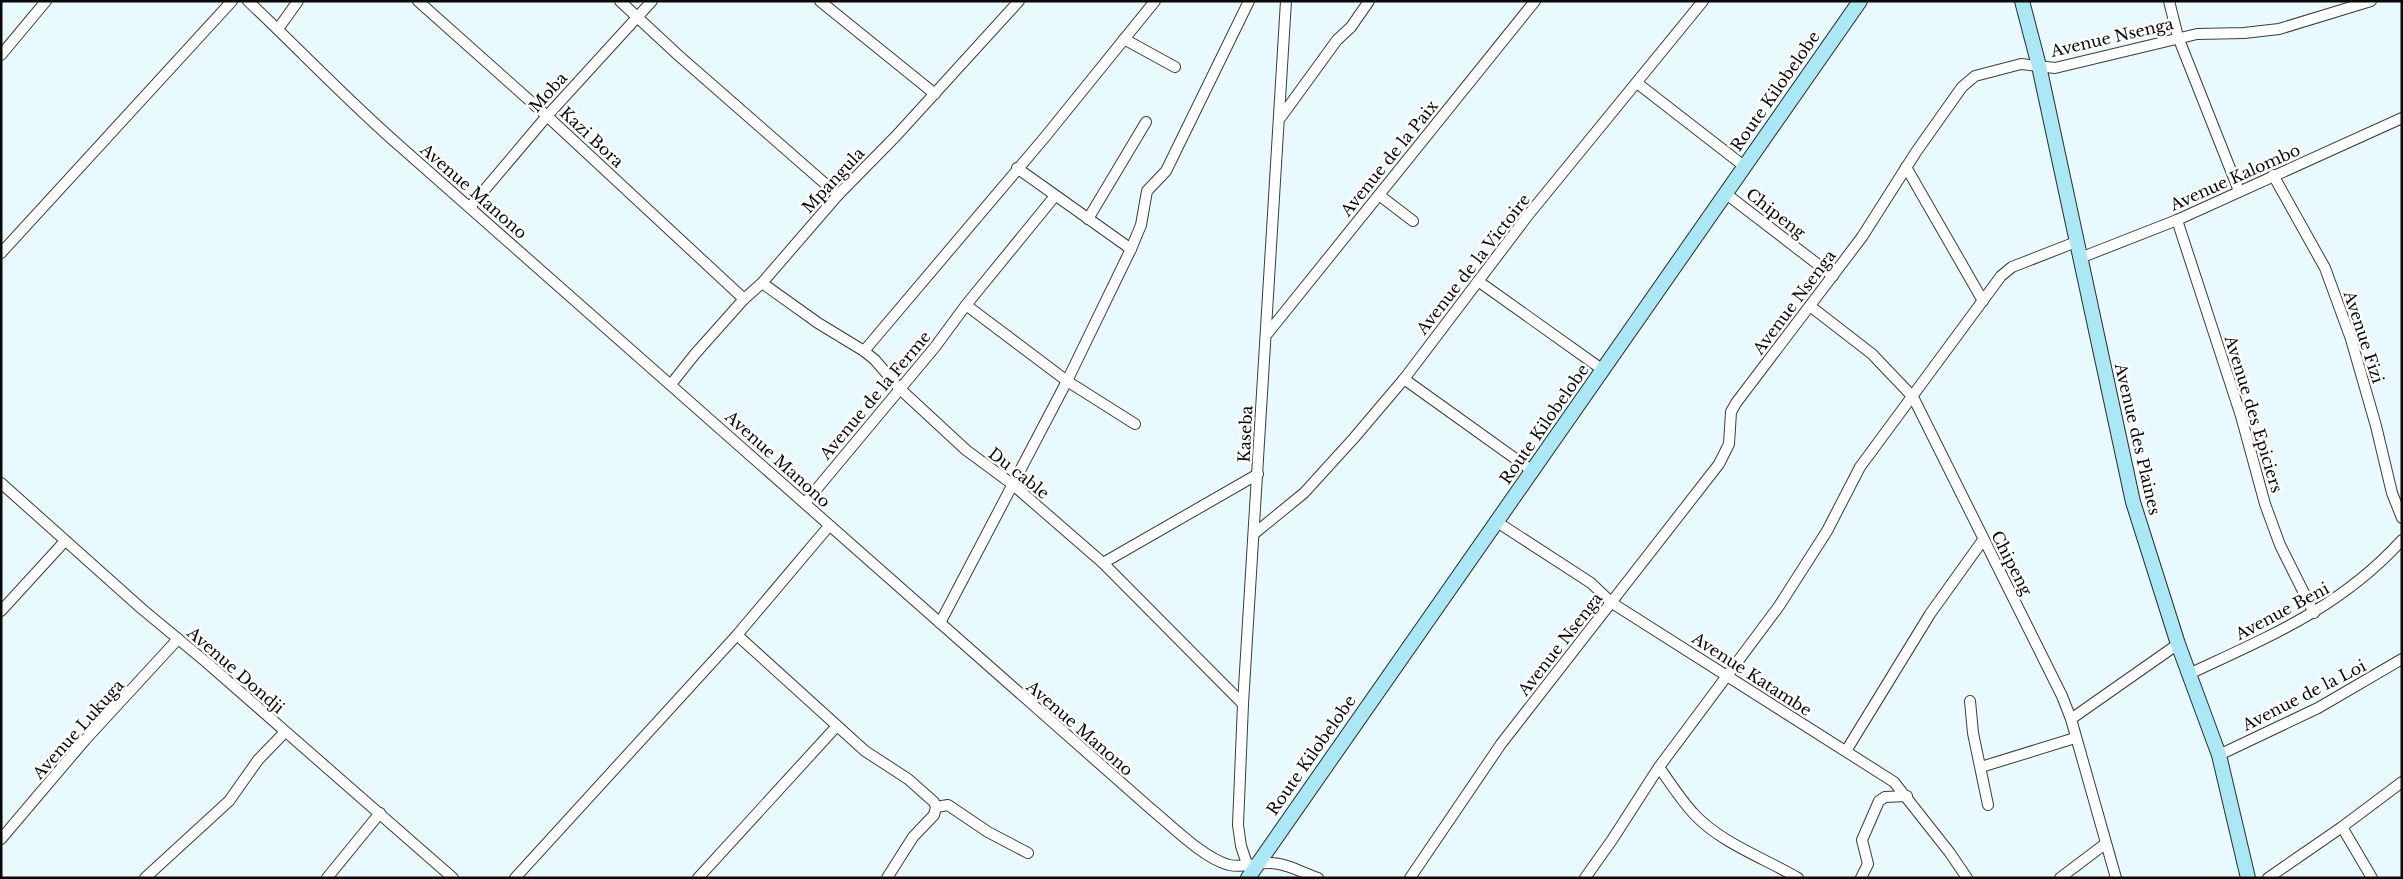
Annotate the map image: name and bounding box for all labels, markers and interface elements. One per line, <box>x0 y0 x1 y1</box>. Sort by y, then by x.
street label: Avenue Nsenga <box>2048 13 2175 61</box>
street label: Route Kilobelobe <box>1726 27 1824 155</box>
street label: Moba <box>525 68 571 116</box>
street label: Avenue de la Paix <box>1335 96 1442 221</box>
street label: Kazi Bora <box>556 103 628 172</box>
street label: Avenue Manono <box>416 139 531 243</box>
street label: Avenue Kalombo <box>2166 139 2303 215</box>
street label: Mpangula <box>798 143 868 217</box>
street label: Chipeng <box>1742 184 1810 243</box>
street label: Avenue de la Victoire <box>1411 190 1534 339</box>
street label: Avenue Nsenga <box>1748 246 1840 359</box>
street label: Avenue Fizi <box>2339 287 2389 386</box>
street label: Avenue de la Ferme <box>815 327 935 464</box>
street label: Avenue des Epiciers <box>2220 332 2287 495</box>
street label: Route Kilobelobe <box>1495 360 1593 488</box>
street label: Avenue des Plaines <box>2111 360 2165 517</box>
street label: Kaseba <box>1234 405 1256 463</box>
street label: Avenue Manono <box>720 406 835 512</box>
street label: Du cable <box>985 443 1053 503</box>
street label: Chipeng <box>1987 527 2037 599</box>
street label: Avenue Beni <box>2231 578 2333 645</box>
street label: Avenue Nsenga <box>1513 588 1607 700</box>
street label: Avenue Dondji <box>183 622 289 718</box>
street label: Avenue Katambe <box>1688 627 1816 720</box>
street label: Avenue de la Loi <box>2238 655 2370 735</box>
street label: Avenue Lukuga <box>27 675 128 784</box>
street label: Avenue Manono <box>1022 676 1137 780</box>
street label: Route Kilobelobe <box>1262 691 1360 819</box>

